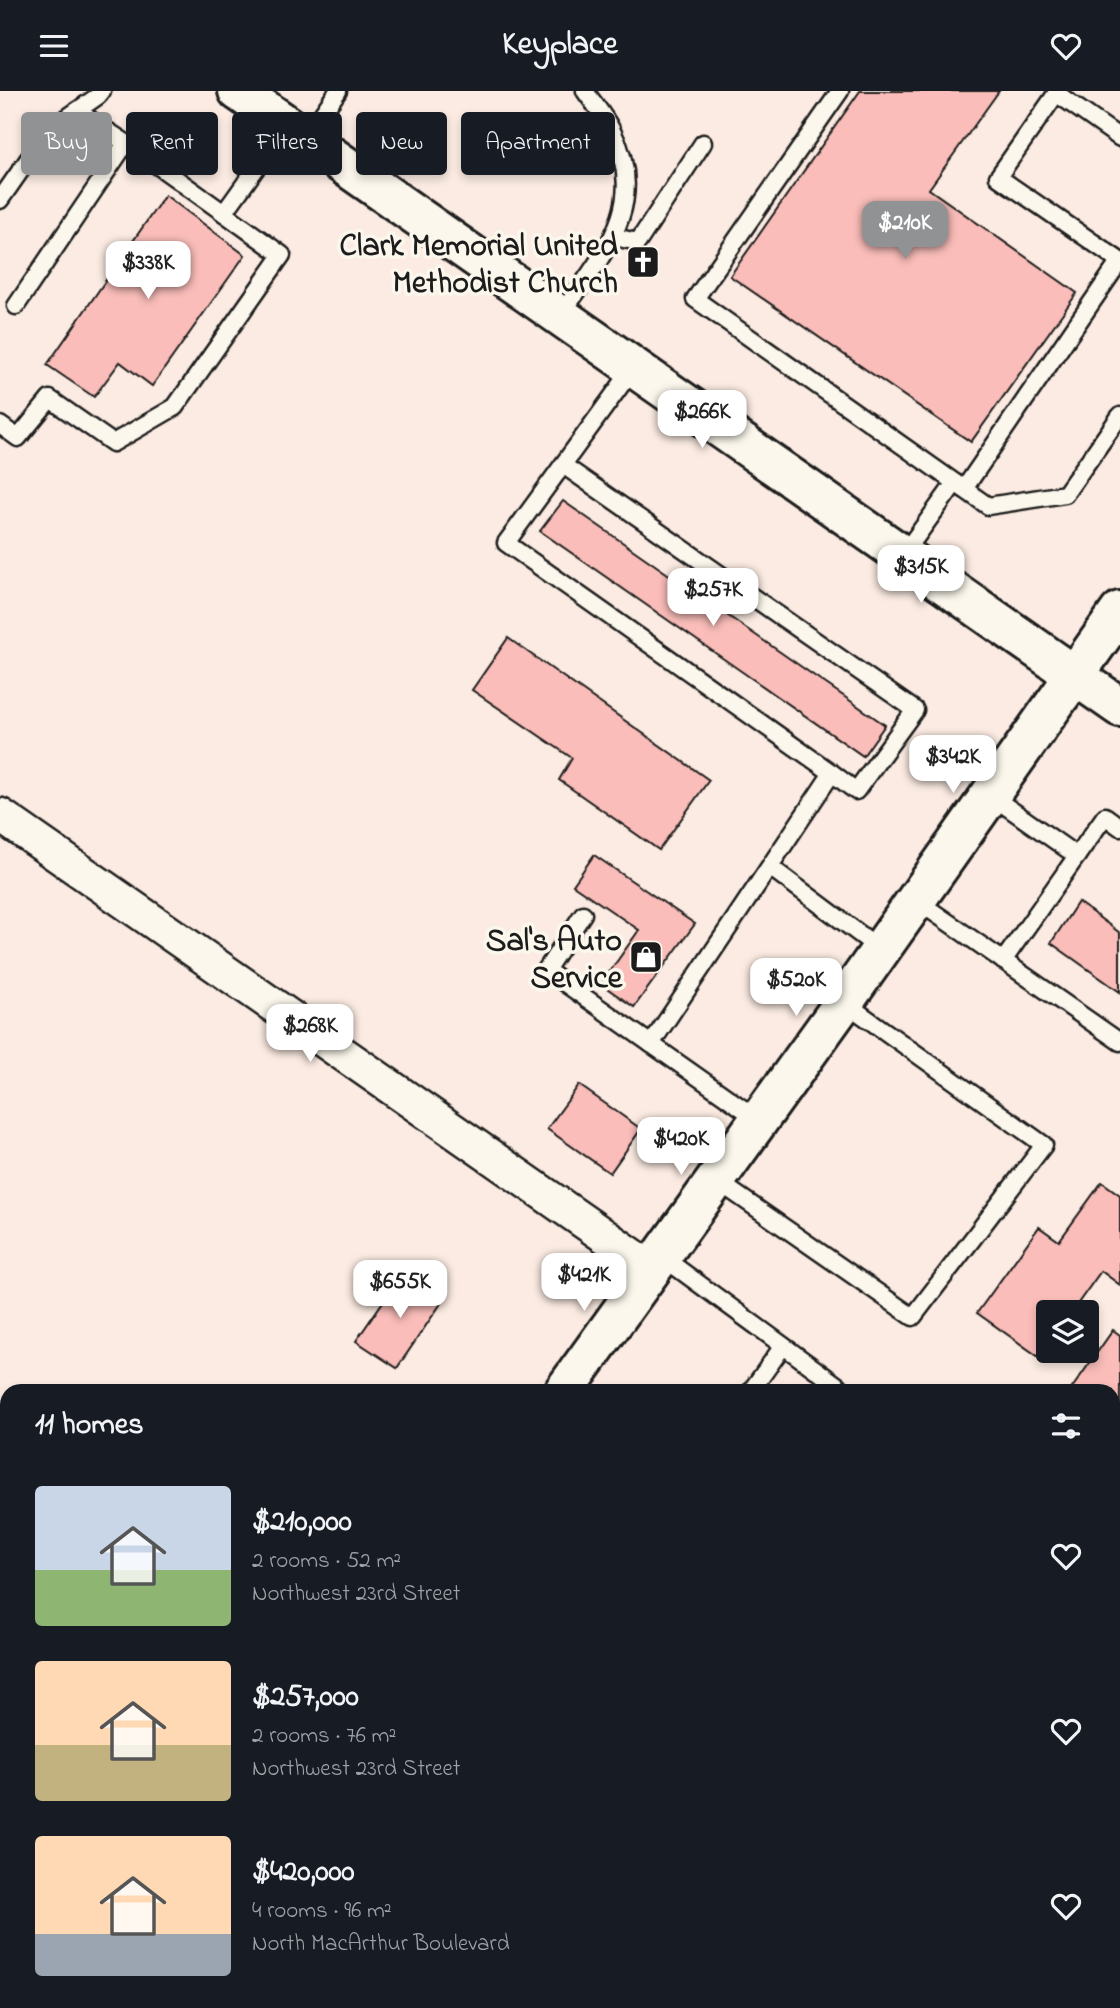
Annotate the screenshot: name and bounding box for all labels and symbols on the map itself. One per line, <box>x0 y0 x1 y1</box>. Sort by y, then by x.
pin: $210K <box>856 201 954 261</box>
place label: Clark Memorial United Methodist Church <box>339 224 618 308</box>
pin: $338K <box>99 241 197 301</box>
church icon: Clark Memorial United Methodist Church <box>624 243 662 281</box>
pin: $266K <box>653 391 751 450</box>
pin: $315K <box>872 545 970 605</box>
pin: $257K <box>664 568 762 628</box>
pin: $342K <box>904 735 1002 795</box>
place label: Sal's Auto Service <box>486 919 624 1003</box>
shop icon: Sal's Auto Service <box>627 938 665 976</box>
pin: $520K <box>747 958 845 1018</box>
pin: $268K <box>261 1005 359 1064</box>
pin: $420K <box>632 1117 730 1177</box>
pin: $421K <box>535 1253 633 1313</box>
pin: $655K <box>351 1261 449 1320</box>

